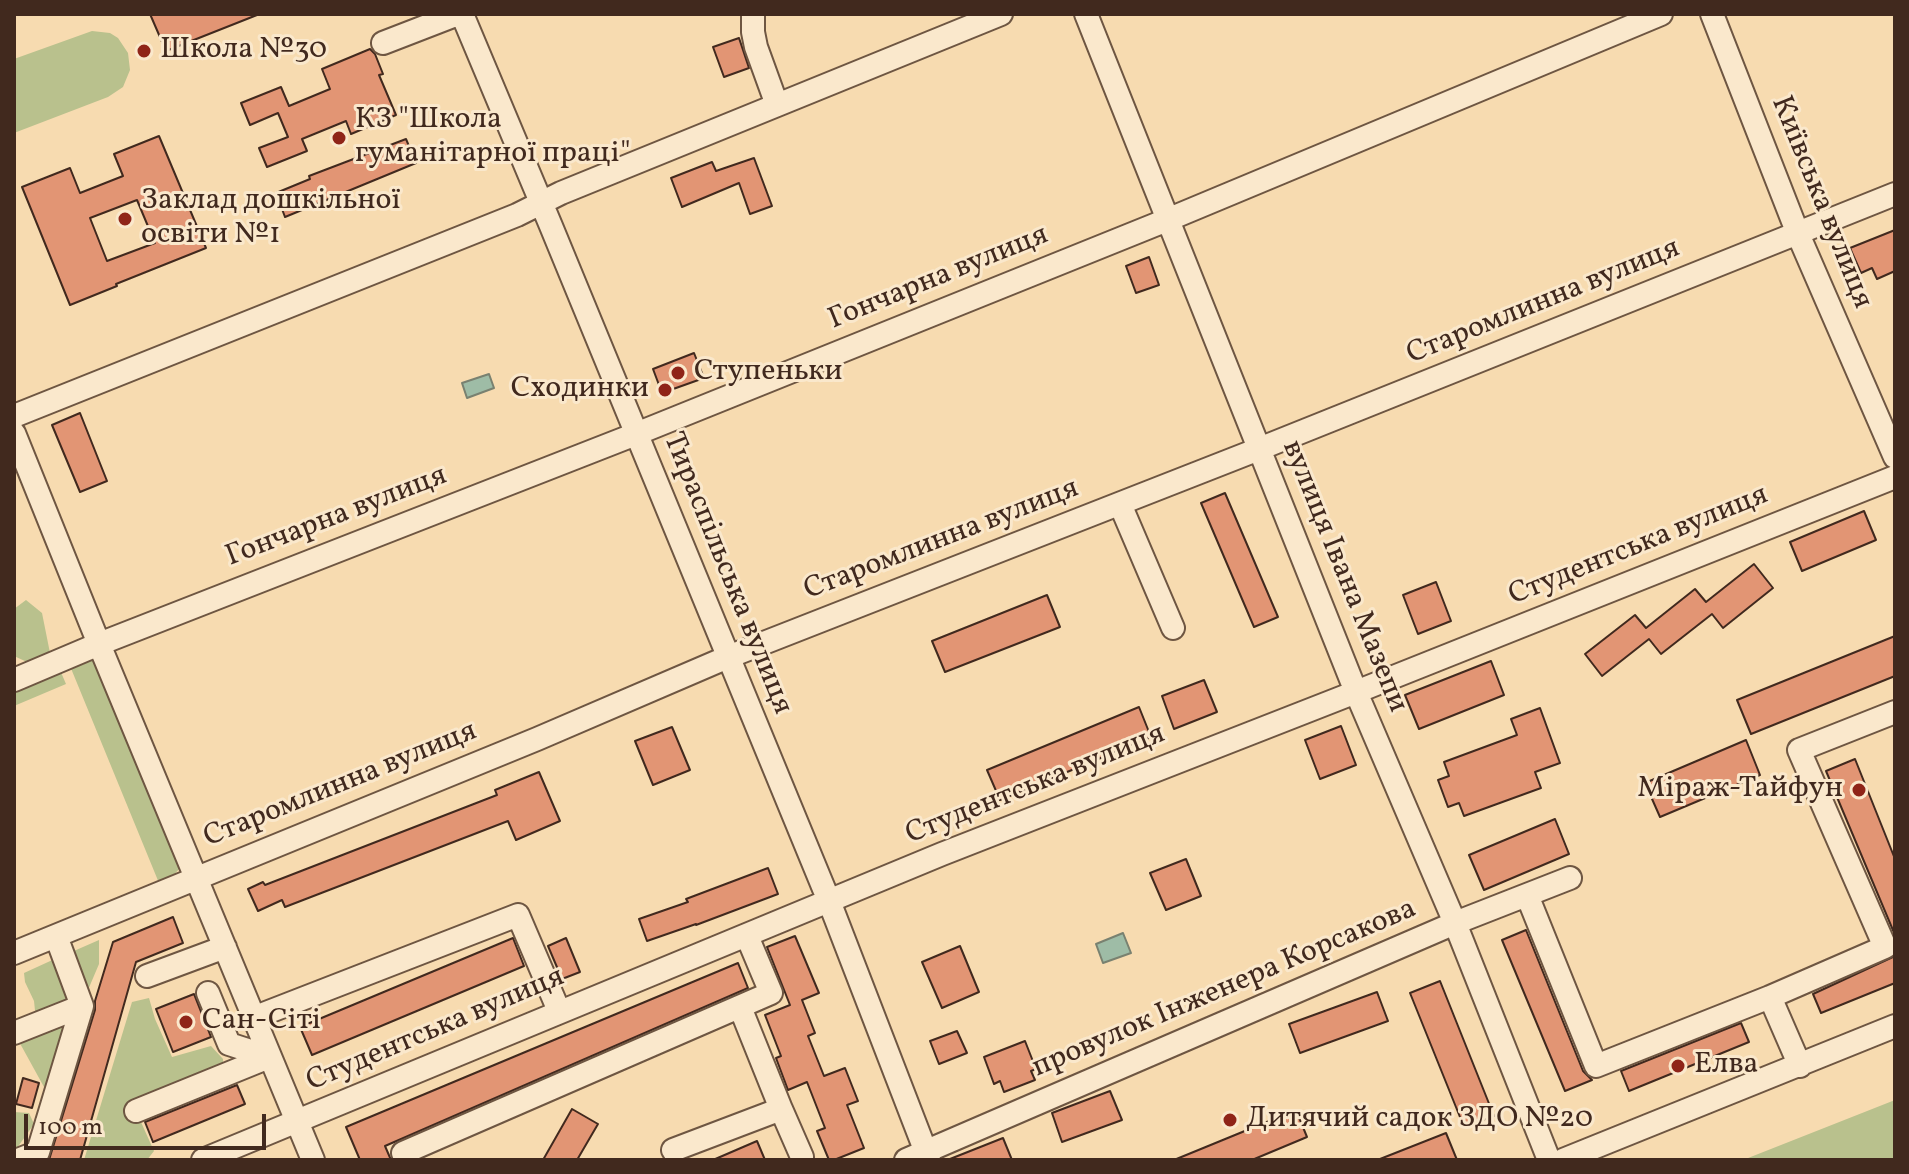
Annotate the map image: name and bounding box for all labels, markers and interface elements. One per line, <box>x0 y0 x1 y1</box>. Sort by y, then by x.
place label: Школа №30 <box>160 33 327 69</box>
marker: Школа №30 <box>135 42 153 60</box>
street label: Київська вулиця <box>1761 92 1879 314</box>
place label: КЗ "Школа гуманітарної праці" <box>355 103 631 174</box>
marker: КЗ "Школа гуманітарної праці" <box>330 129 348 147</box>
place label: Заклад дошкільної освіти №1 <box>141 184 400 254</box>
marker: Заклад дошкільної освіти №1 <box>116 210 134 228</box>
street label: Гончарна вулиця <box>824 219 1054 339</box>
street label: Старомлинна вулиця <box>1402 232 1686 374</box>
place label: Ступеньки <box>694 355 843 391</box>
marker: Ступеньки <box>669 364 687 382</box>
place label: Сходинки <box>511 372 649 408</box>
marker: Сходинки <box>656 381 674 399</box>
street label: Тираспільська вулиця <box>653 428 799 720</box>
street label: вулиця Івана Мазепи <box>1272 436 1414 718</box>
street label: Гончарна вулиця <box>221 459 453 577</box>
street label: Старомлинна вулиця <box>800 472 1084 610</box>
street label: Студентська вулиця <box>1504 479 1774 615</box>
street label: Старомлинна вулиця <box>199 715 483 857</box>
street label: Студентська вулиця <box>901 718 1171 854</box>
place label: Міраж-Тайфун <box>1637 772 1843 808</box>
marker: Міраж-Тайфун <box>1850 781 1868 799</box>
street label: провулок Інженера Корсакова <box>1028 893 1422 1087</box>
street label: Студентська вулиця <box>302 960 570 1102</box>
place label: Сан-Сіті <box>202 1004 321 1040</box>
marker: Сан-Сіті <box>177 1013 195 1031</box>
place label: Елва <box>1694 1048 1759 1084</box>
marker: Елва <box>1669 1057 1687 1075</box>
scale bar <box>28 1098 270 1148</box>
place label: Дитячий садок ЗДО №20 <box>1246 1102 1593 1138</box>
text: 100 m <box>38 1111 103 1145</box>
marker: Дитячий садок ЗДО №20 <box>1221 1111 1239 1129</box>

